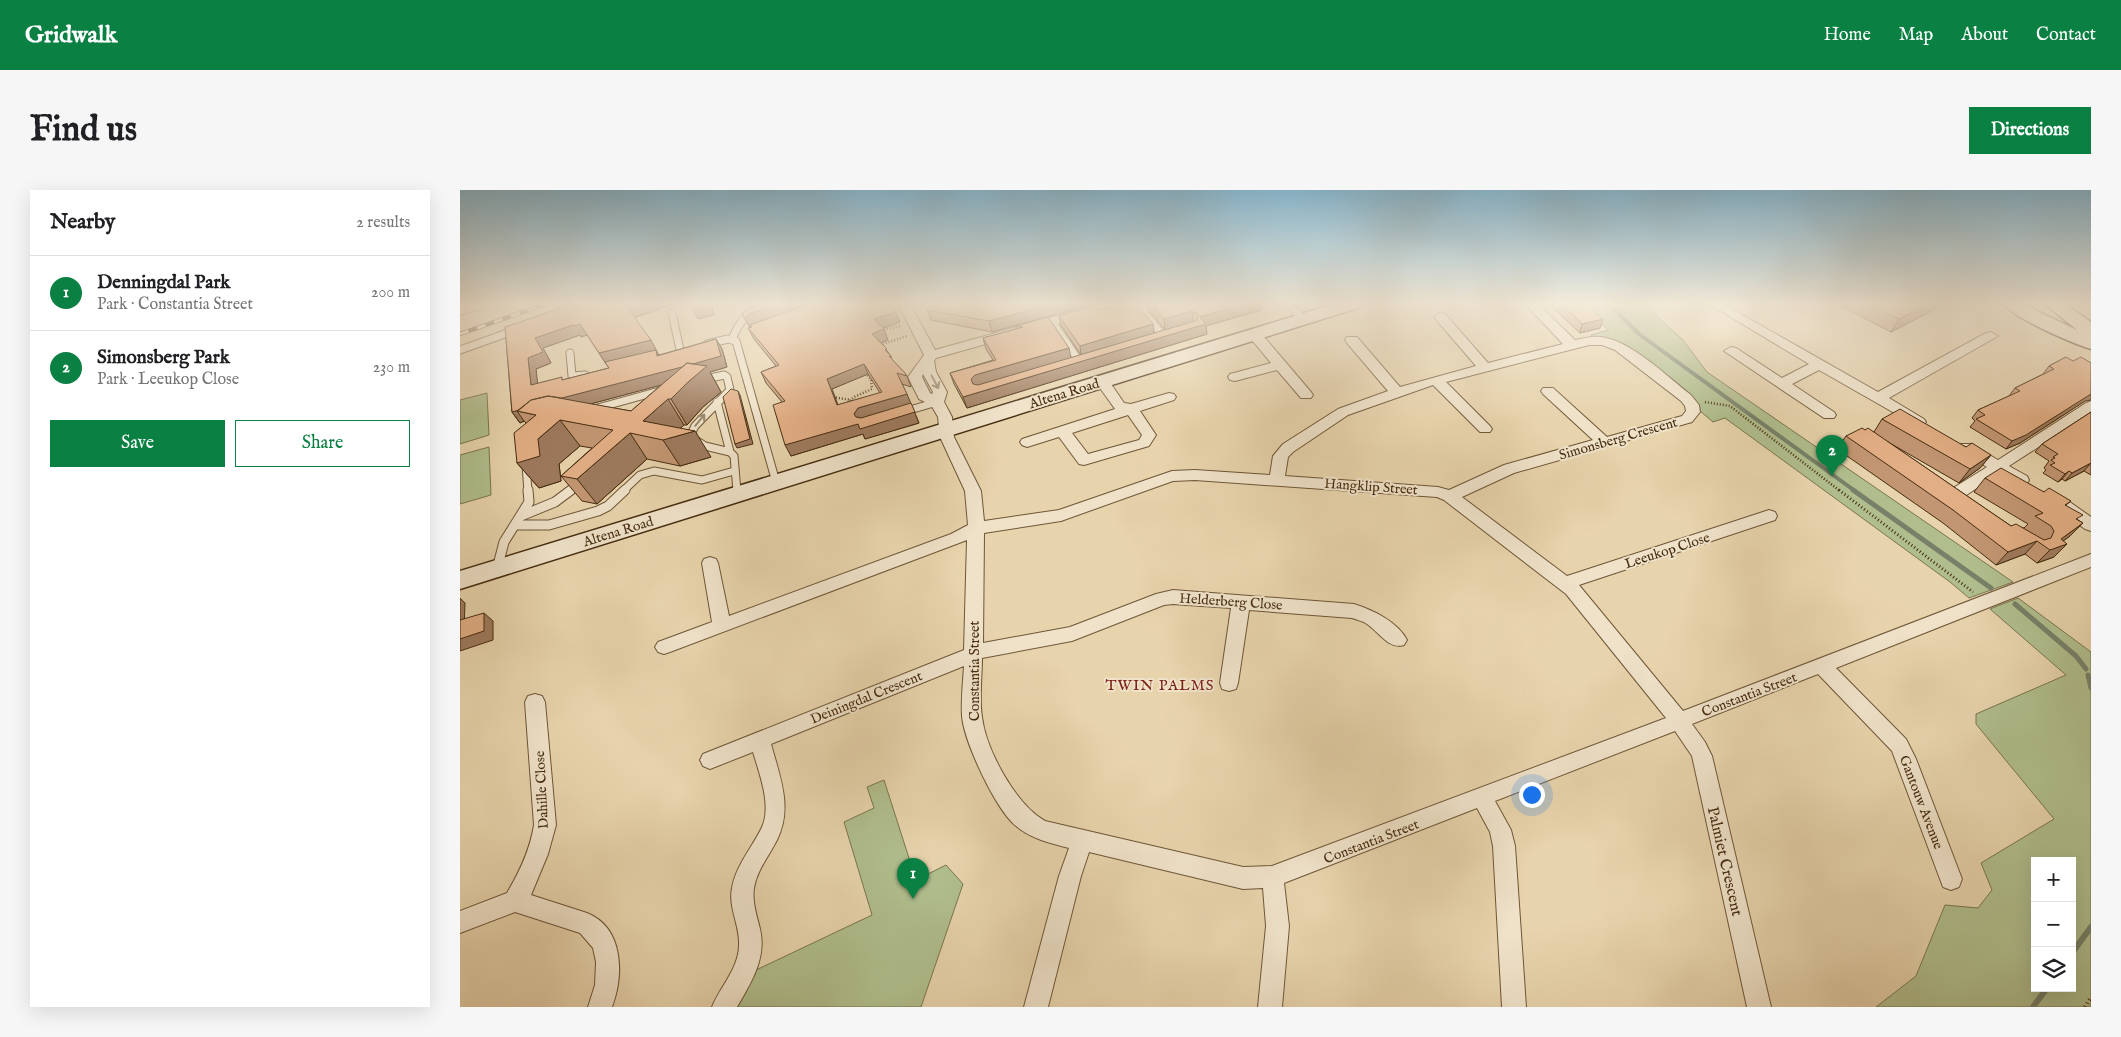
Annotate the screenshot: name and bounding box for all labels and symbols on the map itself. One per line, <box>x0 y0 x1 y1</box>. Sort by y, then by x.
one-way arrow <box>931 374 940 389</box>
street label: Altena Road <box>1026 375 1102 413</box>
street label: Simonsberg Crescent <box>1557 413 1680 464</box>
one-way arrow <box>694 414 705 427</box>
pin: 2 <box>1816 435 1848 476</box>
street label: Hangklip Street <box>1324 475 1418 499</box>
street label: Altena Road <box>580 513 656 551</box>
street label: Leeukop Close <box>1622 529 1713 573</box>
street label: Helderberg Close <box>1179 589 1284 615</box>
street label: Constantia Street <box>966 621 984 721</box>
street label: Deiningdal Crescent <box>808 667 925 729</box>
street label: Constantia Street <box>1699 668 1800 721</box>
district label: TWIN PALMS <box>1105 676 1215 695</box>
street label: Dahille Close <box>531 750 553 829</box>
street label: Gantouw Avenue <box>1895 753 1947 852</box>
your location <box>1519 782 1545 808</box>
street label: Palmiet Crescent <box>1702 805 1746 919</box>
street label: Constantia Street <box>1321 815 1422 868</box>
pin: 1 <box>897 858 929 899</box>

